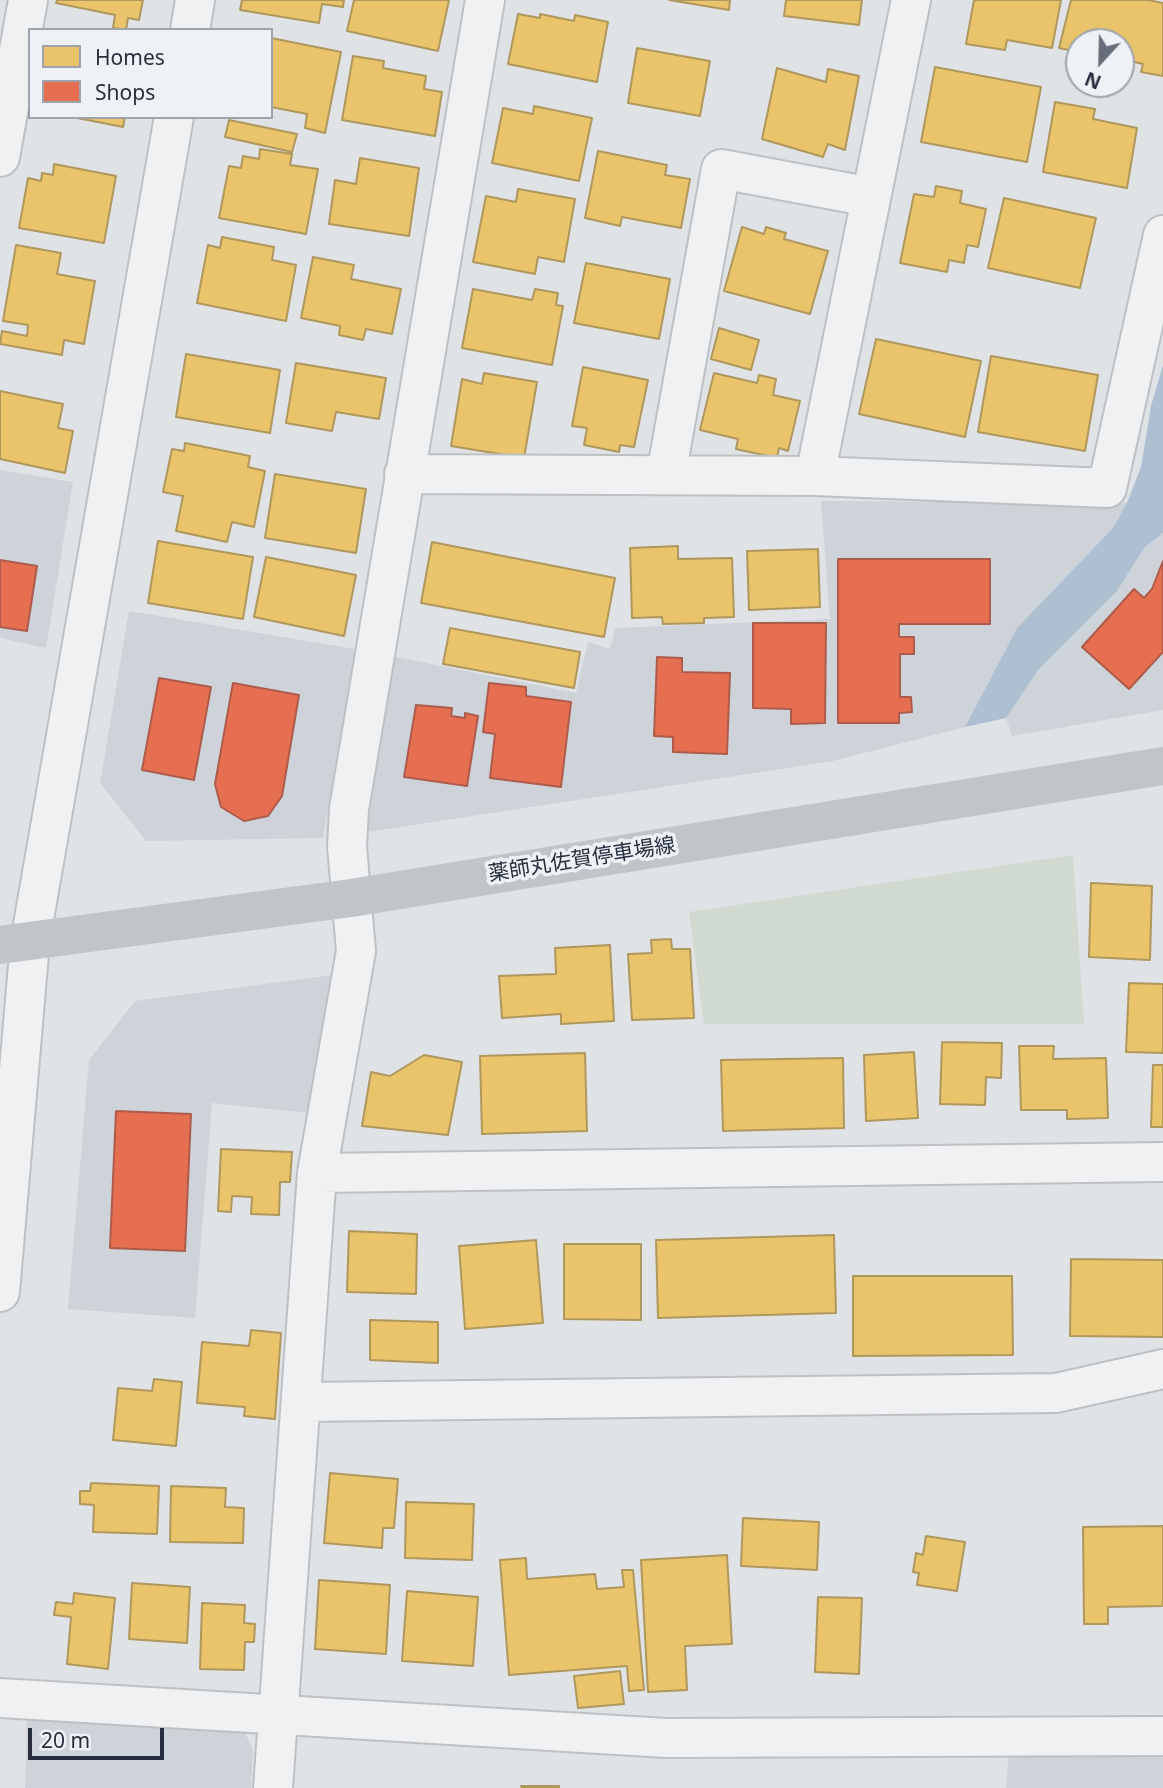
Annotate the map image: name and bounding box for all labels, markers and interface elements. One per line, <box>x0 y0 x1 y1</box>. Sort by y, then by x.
legend <box>28 28 273 119</box>
north arrow <box>1065 28 1135 98</box>
text: Homes <box>95 43 165 71</box>
text: N <box>1081 66 1105 96</box>
text: Shops <box>95 78 155 106</box>
street label: 薬師丸佐賀停車場線 <box>487 833 677 887</box>
scale bar <box>32 1714 168 1758</box>
text: 20 m <box>41 1726 90 1754</box>

